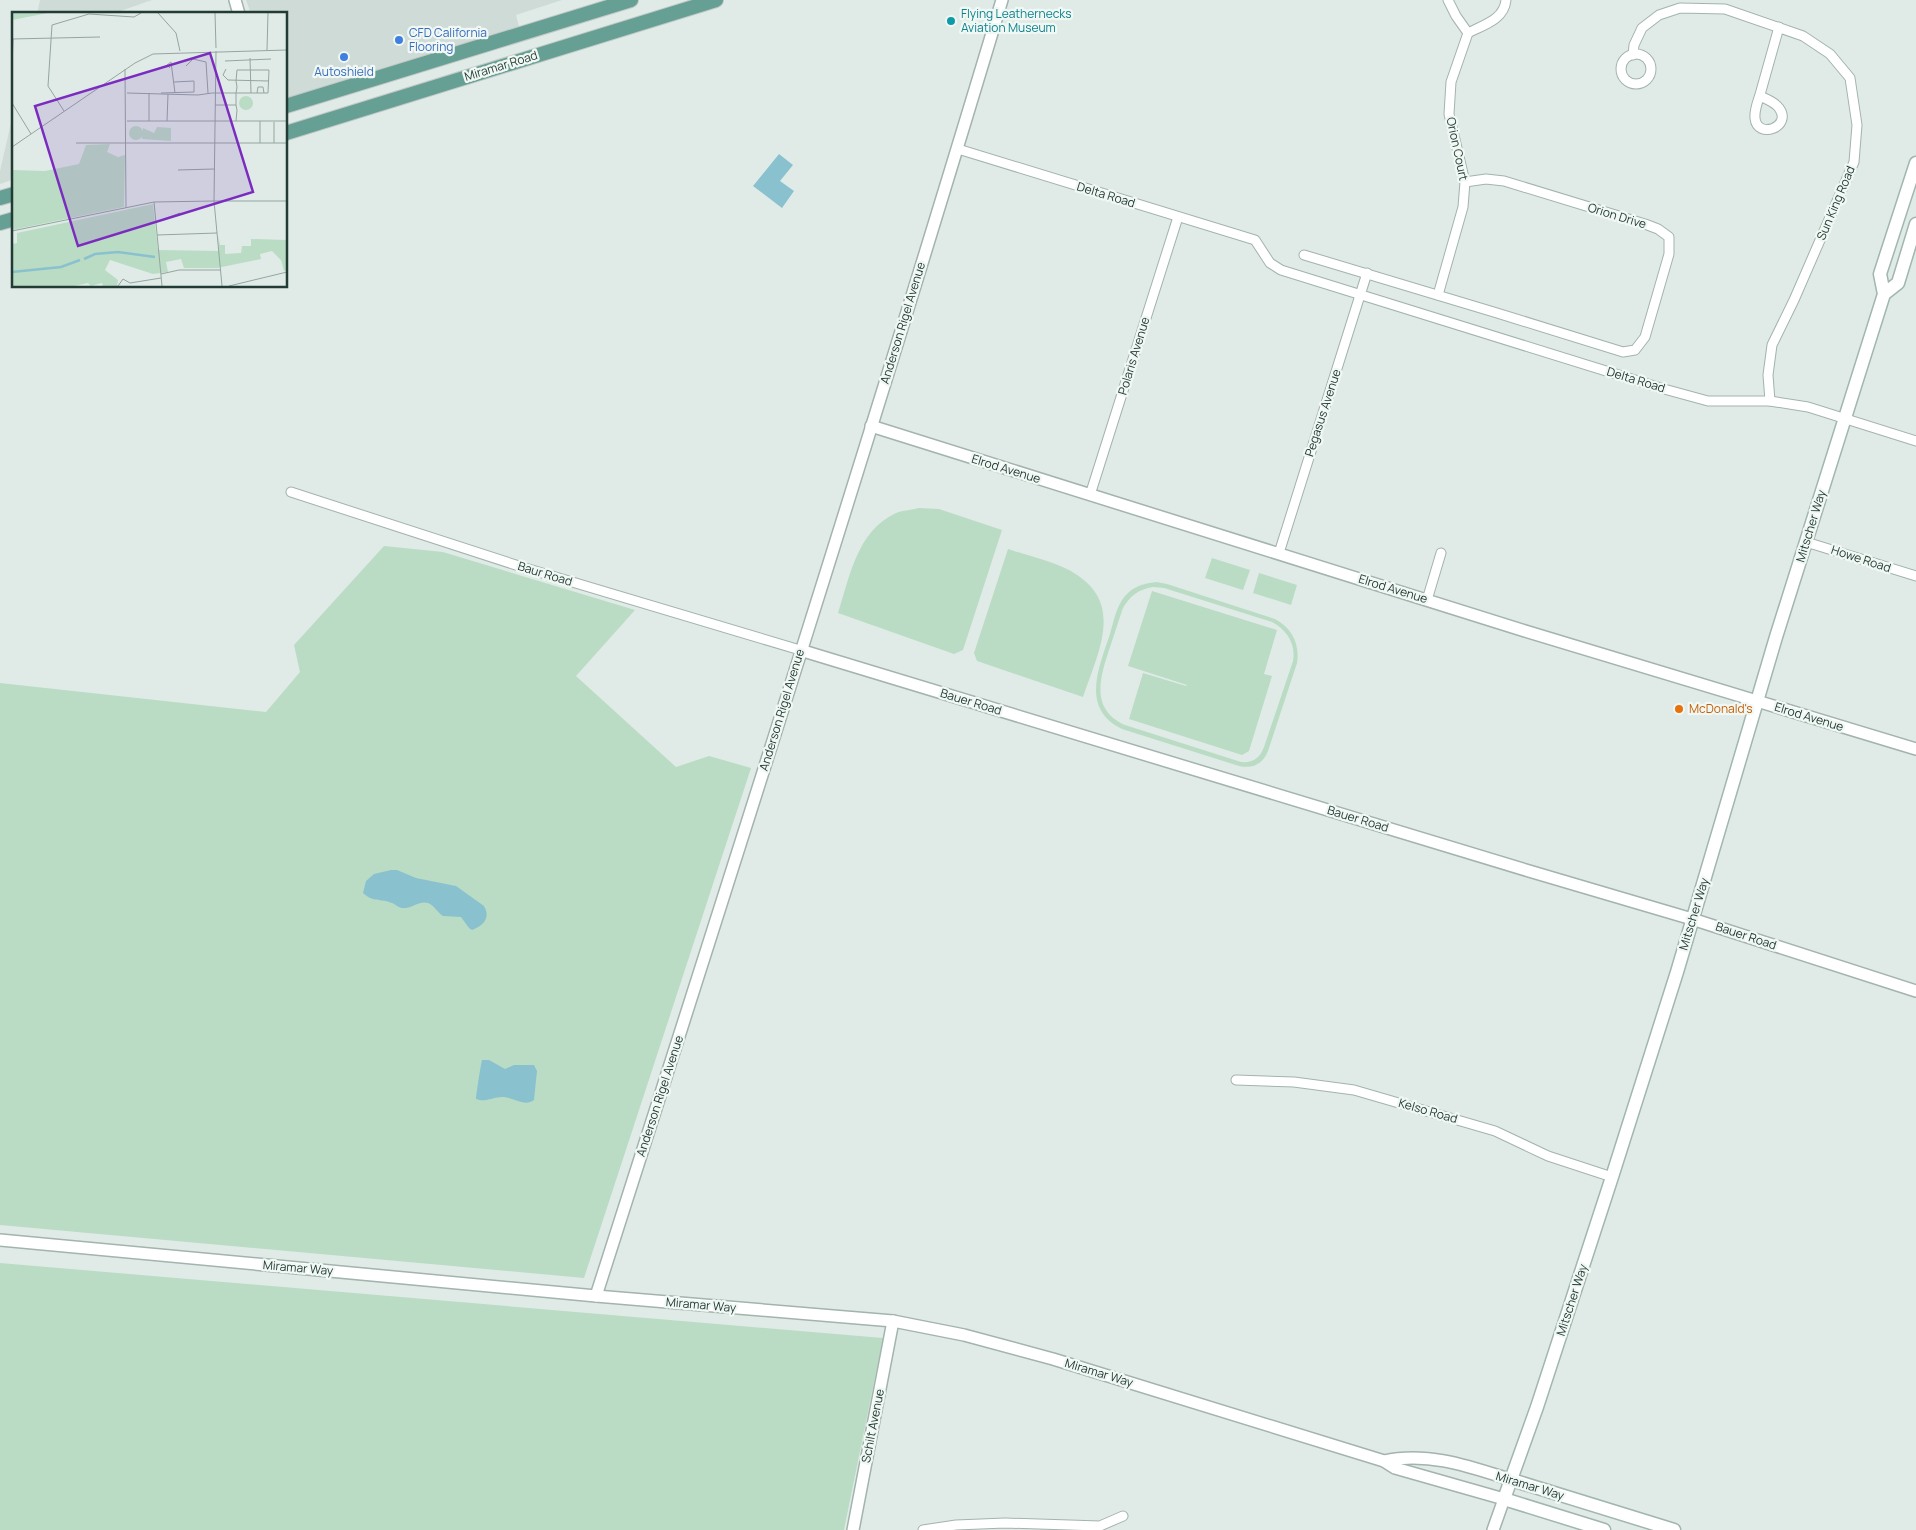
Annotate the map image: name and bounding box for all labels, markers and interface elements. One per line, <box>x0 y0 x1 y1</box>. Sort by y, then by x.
place label: Flying Leathernecks Aviation Museum <box>961 5 1071 36</box>
inset map <box>12 12 288 288</box>
marker: Flying Leathernecks Aviation Museum <box>945 15 957 27</box>
place label: CFD California Flooring <box>409 24 487 55</box>
marker: CFD California Flooring <box>393 34 405 46</box>
street label: Miramar Road <box>462 46 540 85</box>
marker: Autoshield <box>338 51 350 63</box>
place label: Autoshield <box>314 63 374 80</box>
street label: Orion Court <box>1442 116 1473 182</box>
street label: Sun King Road <box>1812 163 1859 243</box>
street label: Delta Road <box>1075 178 1137 211</box>
street label: Orion Drive <box>1586 199 1649 232</box>
street label: Anderson Rigel Avenue <box>876 260 929 386</box>
street label: Polaris Avenue <box>1114 315 1153 397</box>
street label: Delta Road <box>1605 363 1667 396</box>
street label: Pegasus Avenue <box>1300 367 1345 459</box>
street label: Elrod Avenue <box>969 450 1043 487</box>
street label: Mitscher Way <box>1791 487 1830 564</box>
street label: Howe Road <box>1829 541 1893 576</box>
street label: Baur Road <box>516 557 575 590</box>
street label: Elrod Avenue <box>1356 570 1430 607</box>
street label: Anderson Rigel Avenue <box>755 647 808 773</box>
street label: Bauer Road <box>938 684 1004 719</box>
street label: Elrod Avenue <box>1772 698 1846 735</box>
place label: McDonald's <box>1689 700 1753 717</box>
marker: McDonald's <box>1673 703 1685 715</box>
street label: Bauer Road <box>1325 801 1391 836</box>
street label: Mitscher Way <box>1674 875 1713 952</box>
street label: Bauer Road <box>1713 918 1779 953</box>
street label: Anderson Rigel Avenue <box>632 1033 687 1159</box>
street label: Kelso Road <box>1397 1094 1460 1127</box>
street label: Miramar Way <box>262 1256 335 1279</box>
street label: Mitscher Way <box>1552 1261 1591 1338</box>
street label: Miramar Way <box>665 1293 738 1316</box>
street label: Miramar Way <box>1063 1354 1136 1391</box>
street label: Schilt Avenue <box>857 1387 888 1464</box>
street label: Miramar Way <box>1494 1467 1567 1504</box>

